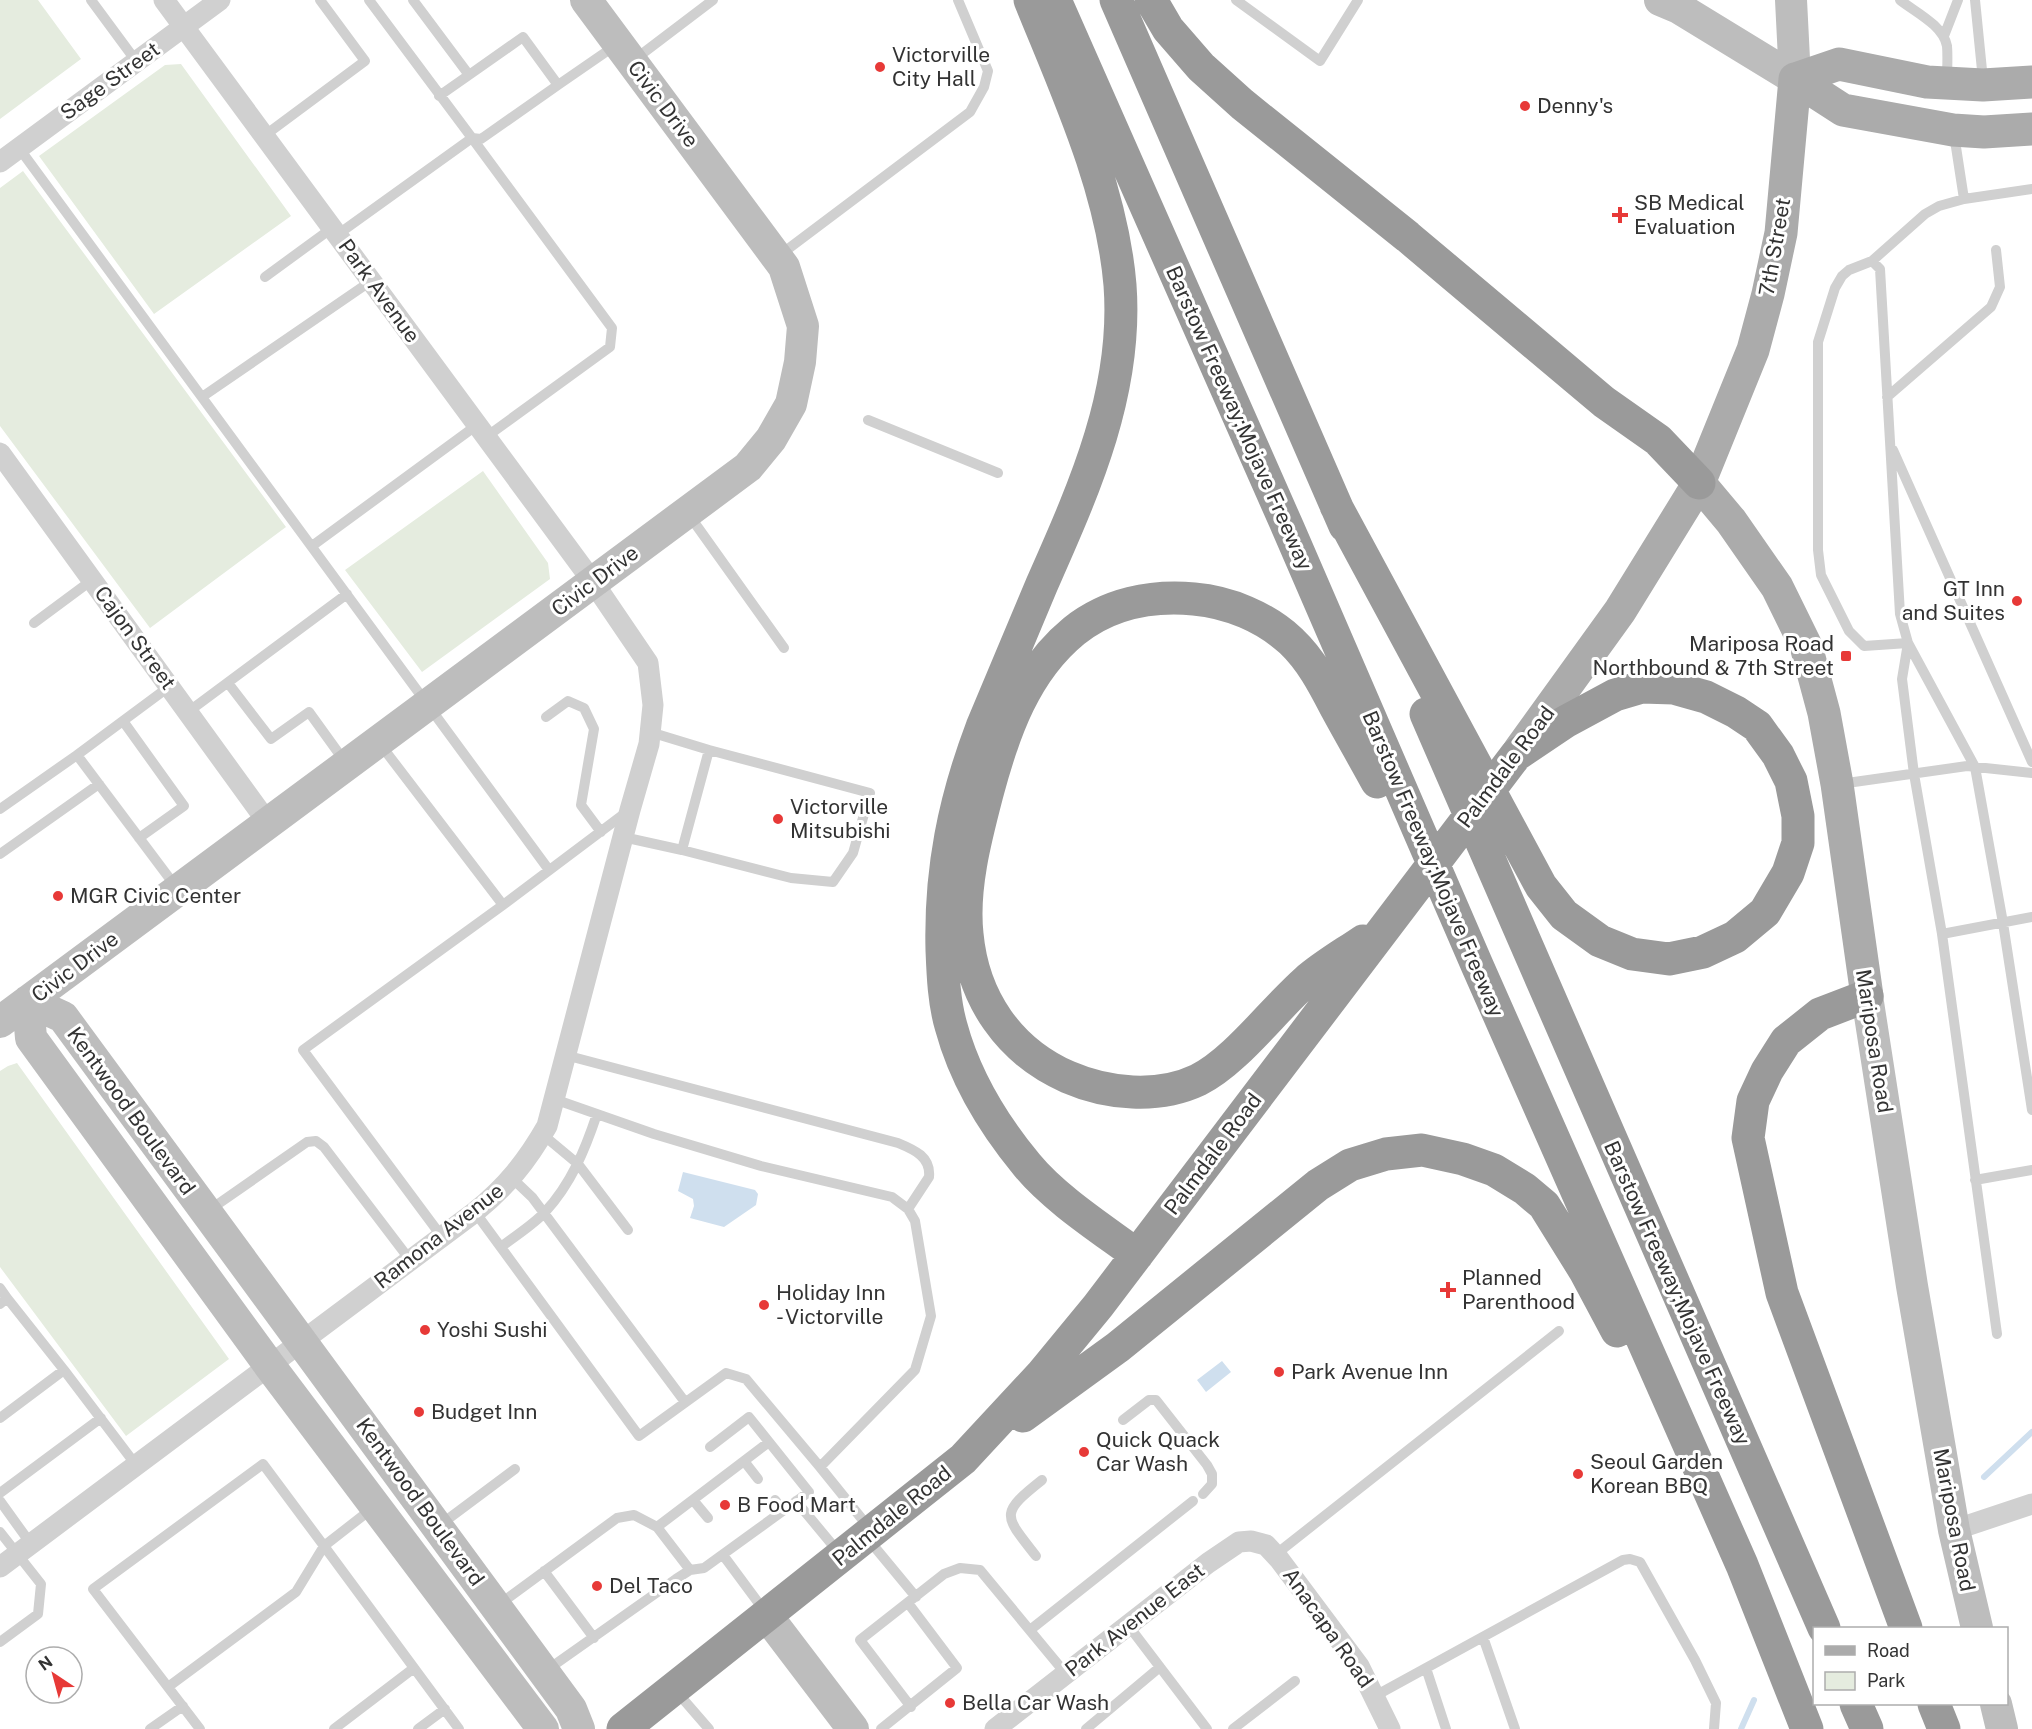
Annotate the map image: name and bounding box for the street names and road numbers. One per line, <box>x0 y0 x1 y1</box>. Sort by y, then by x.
street label: Sage Street <box>55 36 164 125</box>
street label: Civic Drive <box>623 55 704 152</box>
street label: 7th Street <box>1754 196 1795 298</box>
street label: Park Avenue <box>333 234 425 347</box>
street label: Barstow Freeway;Mojave Freeway <box>1161 262 1318 574</box>
street label: Civic Drive <box>546 540 643 621</box>
street label: Cajon Street <box>89 581 181 694</box>
street label: Palmdale Road <box>1452 701 1559 832</box>
street label: Barstow Freeway;Mojave Freeway <box>1357 707 1509 1021</box>
street label: Civic Drive <box>26 926 123 1007</box>
street label: Mariposa Road <box>1851 967 1898 1115</box>
street label: Kentwood Boulevard <box>62 1022 201 1200</box>
street label: Palmdale Road <box>1159 1088 1266 1219</box>
street label: Barstow Freeway;Mojave Freeway <box>1599 1137 1756 1449</box>
street label: Ramona Avenue <box>369 1178 508 1294</box>
street label: Kentwood Boulevard <box>351 1413 490 1591</box>
street label: Mariposa Road <box>1928 1446 1981 1594</box>
street label: Palmdale Road <box>827 1460 956 1571</box>
street label: Park Avenue East <box>1060 1557 1209 1682</box>
street label: Anacapa Road <box>1278 1563 1379 1692</box>

